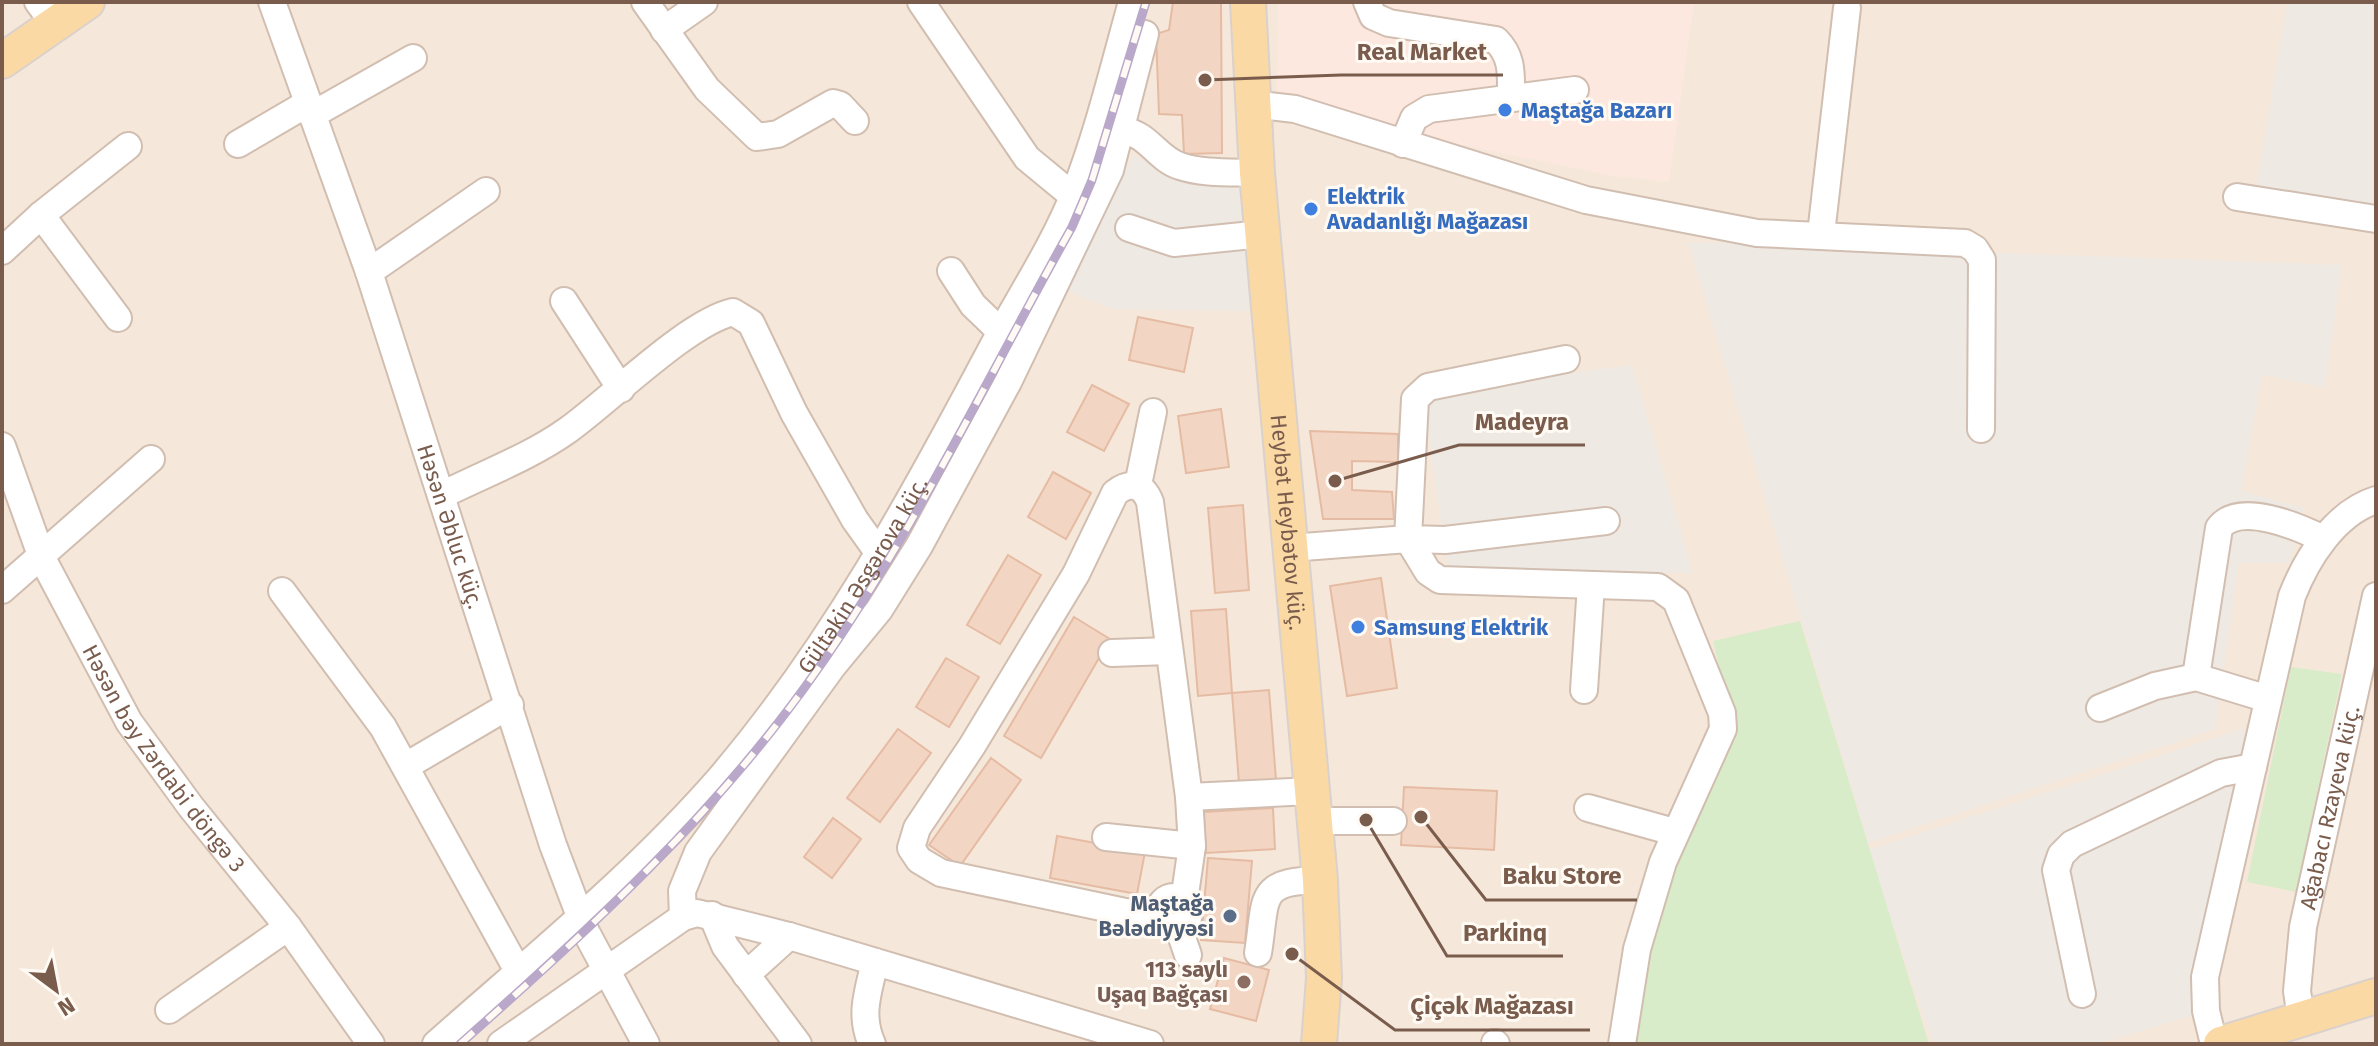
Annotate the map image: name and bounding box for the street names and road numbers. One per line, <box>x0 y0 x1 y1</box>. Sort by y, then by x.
street label: Heybət Heybətov küç. <box>1265 413 1311 632</box>
street label: Həsən Əbluc küç. <box>411 441 489 612</box>
street label: Gültəkin Əsgərova küç. <box>792 472 934 679</box>
street label: Həsən bəy Zərdabi döngə 3 <box>76 640 251 878</box>
street label: Ağabacı Rzayeva küç. <box>2294 703 2365 912</box>

